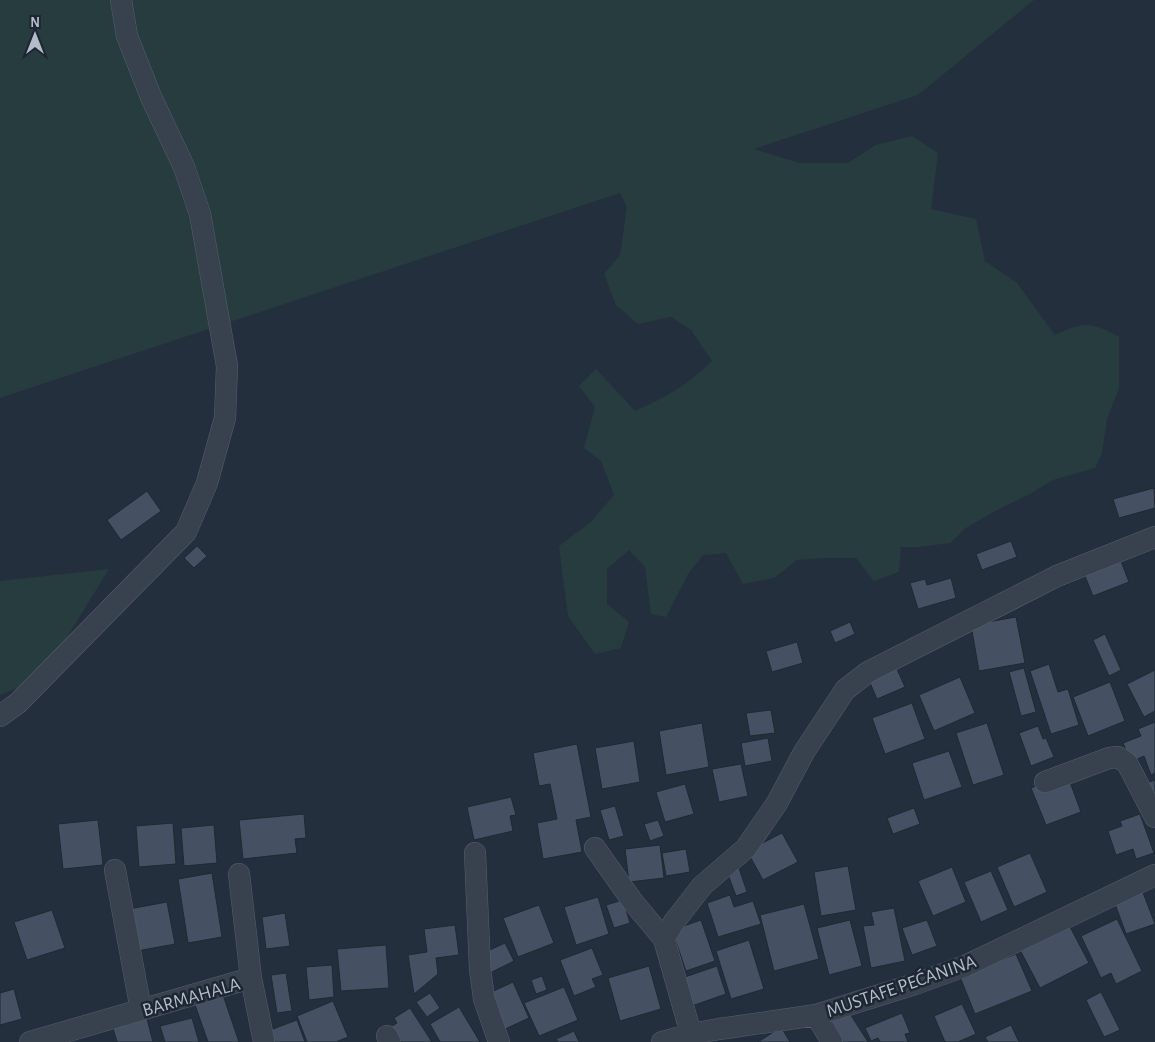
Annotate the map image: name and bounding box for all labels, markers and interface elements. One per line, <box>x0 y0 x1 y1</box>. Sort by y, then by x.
north arrow <box>10 10 60 60</box>
text: N <box>30 16 40 30</box>
street label: MUSTAFE PEĆANINA <box>824 950 979 1021</box>
street label: BARMAHALA <box>140 974 242 1020</box>

